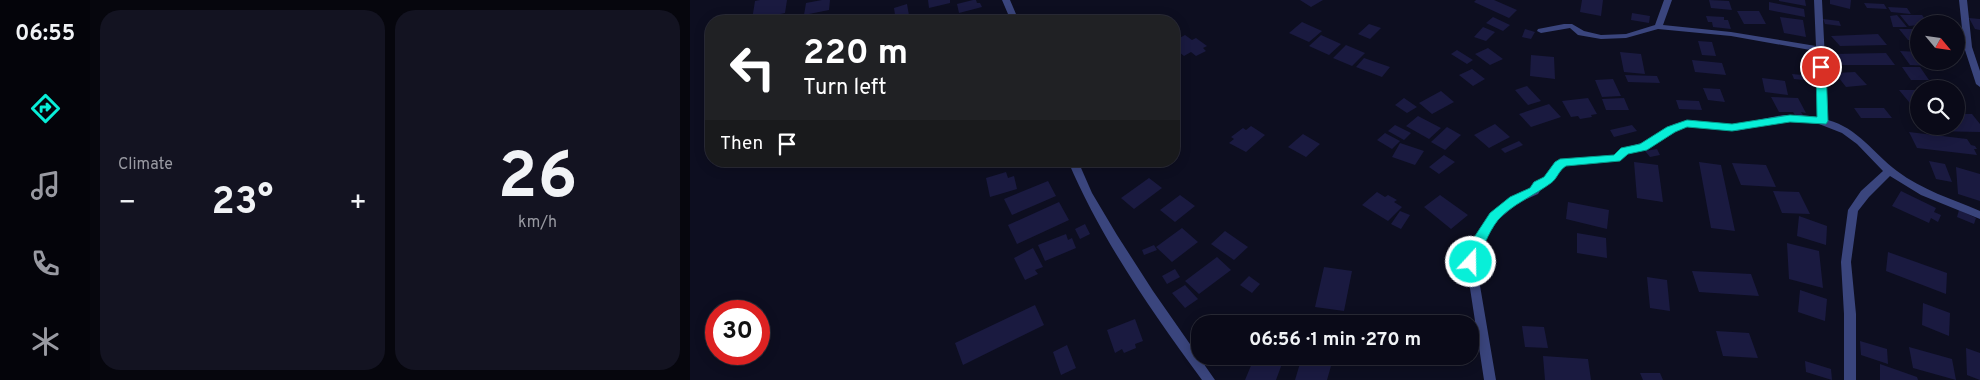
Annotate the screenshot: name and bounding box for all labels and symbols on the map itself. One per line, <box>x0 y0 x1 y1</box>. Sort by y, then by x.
north arrow <box>1910 15 1965 70</box>
pin <box>1800 46 1842 88</box>
position arrow <box>1444 235 1496 287</box>
speed limit sign: 30 <box>705 300 770 365</box>

